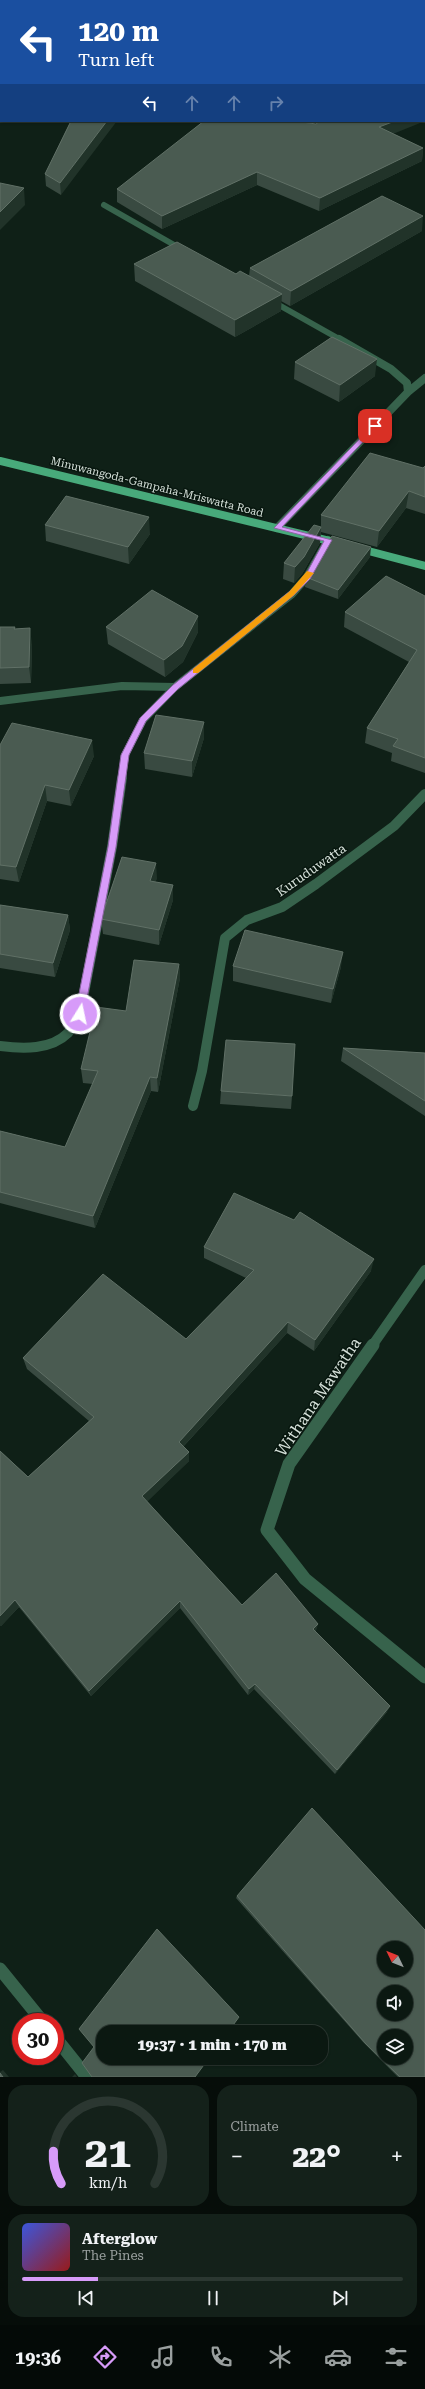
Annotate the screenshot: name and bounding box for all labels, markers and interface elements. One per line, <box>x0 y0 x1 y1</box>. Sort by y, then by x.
text: 120 m <box>78 15 159 48</box>
icon: left <box>12 16 64 68</box>
text: Turn left <box>78 49 154 70</box>
icon: left <box>139 92 161 114</box>
icon: ahead <box>181 92 203 114</box>
icon: ahead <box>223 92 245 114</box>
icon: right <box>265 92 287 114</box>
pin <box>358 409 392 443</box>
icon: arrive <box>364 415 386 437</box>
street label: Minuwangoda-Gampaha-Mriswatta Road <box>49 454 265 520</box>
street label: Kuruduwatta <box>273 841 349 899</box>
position arrow <box>59 993 101 1035</box>
street label: Withana Mawatha <box>271 1334 365 1460</box>
north arrow <box>377 1941 413 1977</box>
map controls <box>377 1941 413 2065</box>
button: sound <box>377 1985 413 2021</box>
speed limit sign: 30 <box>12 2013 64 2065</box>
button: layers <box>377 2029 413 2065</box>
text: 19:37 · 1 min · 170 m <box>137 2036 287 2054</box>
text: Climate <box>231 2119 279 2134</box>
text: 21 <box>85 2127 132 2176</box>
text: 22° <box>292 2139 341 2174</box>
text: − <box>231 2144 243 2169</box>
text: + <box>391 2144 403 2169</box>
text: km/h <box>89 2174 127 2190</box>
text: Afterglow <box>82 2230 157 2248</box>
text: The Pines <box>82 2248 144 2263</box>
icon: previous <box>75 2287 97 2309</box>
icon: pause <box>202 2287 224 2309</box>
icon: next <box>329 2287 351 2309</box>
icon: directions <box>91 2343 119 2371</box>
icon: music <box>149 2343 177 2371</box>
icon: phone <box>207 2343 235 2371</box>
icon: climate <box>266 2343 294 2371</box>
icon: car <box>324 2343 352 2371</box>
icon: filters <box>382 2343 410 2371</box>
text: 19:36 <box>15 2347 61 2368</box>

